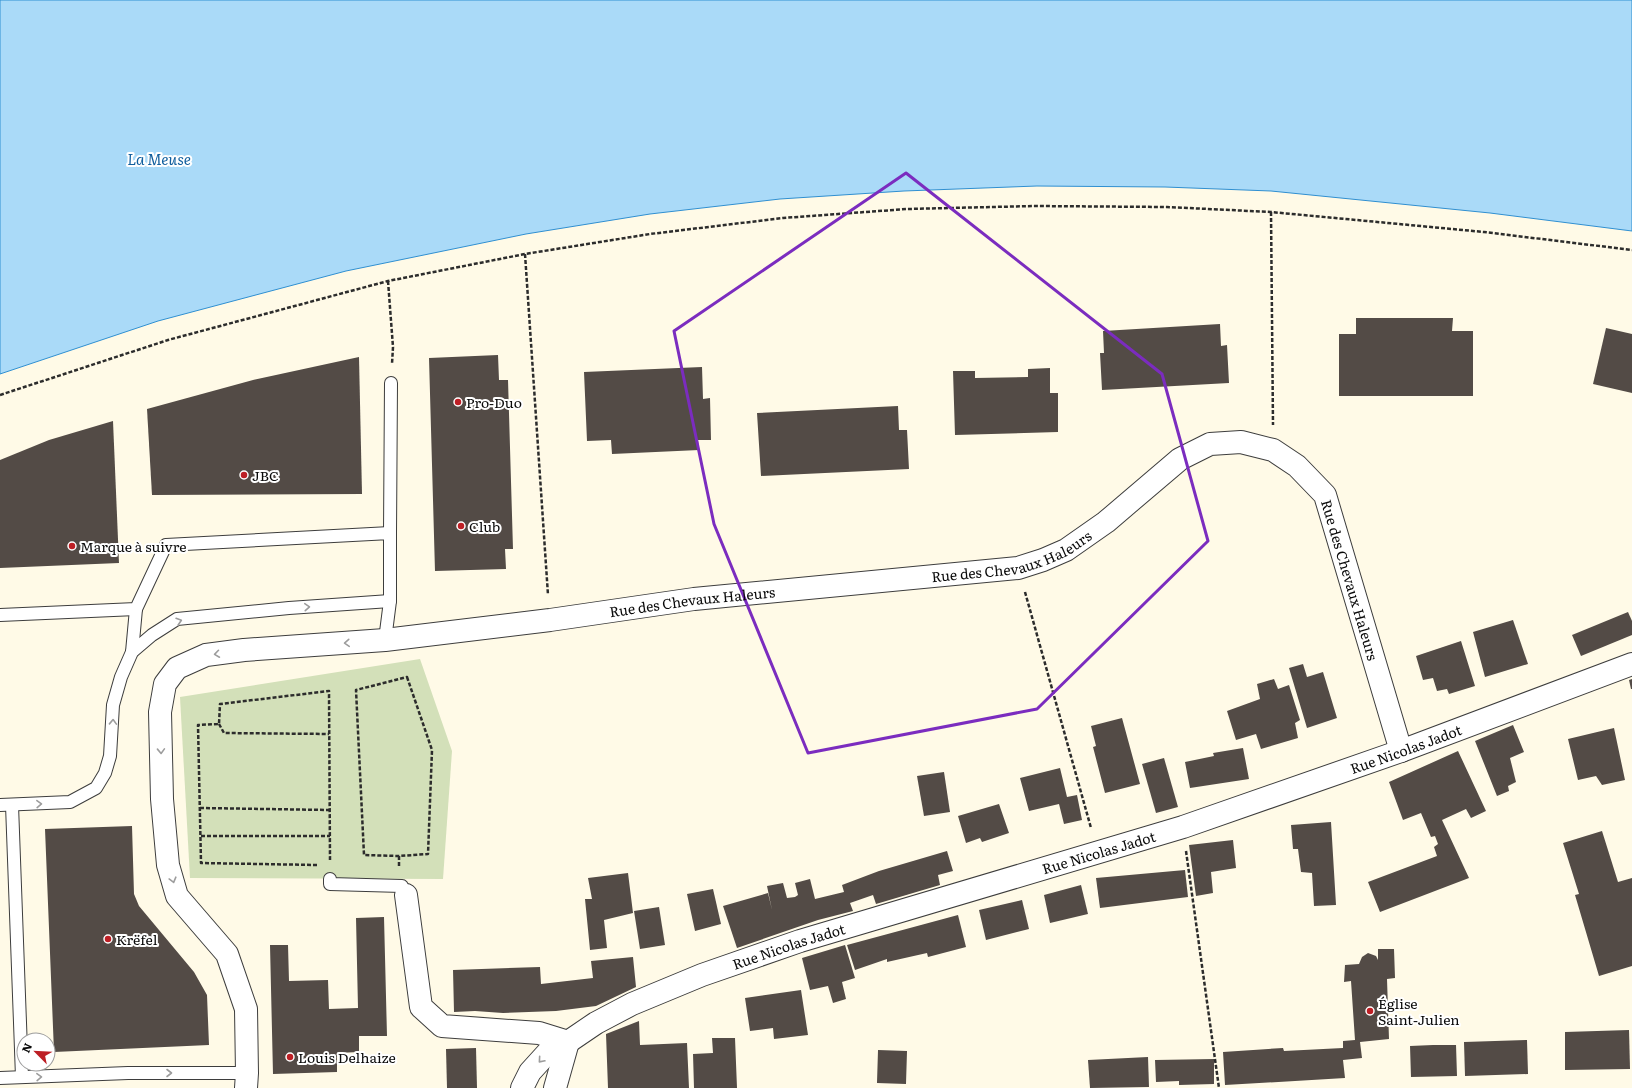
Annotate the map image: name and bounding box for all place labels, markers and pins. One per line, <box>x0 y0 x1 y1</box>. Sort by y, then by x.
place label: Pro-Duo <box>466 392 522 412</box>
marker: Pro-Duo <box>453 397 463 407</box>
place label: JBC <box>252 465 279 485</box>
marker: JBC <box>239 470 249 480</box>
place label: Club <box>469 516 500 536</box>
marker: Club <box>456 521 466 531</box>
place label: Marque à suivre <box>80 536 187 556</box>
marker: Marque à suivre <box>67 541 77 551</box>
place label: Krëfel <box>116 929 158 949</box>
marker: Krëfel <box>103 934 113 944</box>
place label: Église Saint-Julien <box>1378 993 1460 1029</box>
marker: Église Saint-Julien <box>1365 1006 1375 1016</box>
place label: Louis Delhaize <box>298 1047 396 1067</box>
marker: Louis Delhaize <box>285 1052 295 1062</box>

